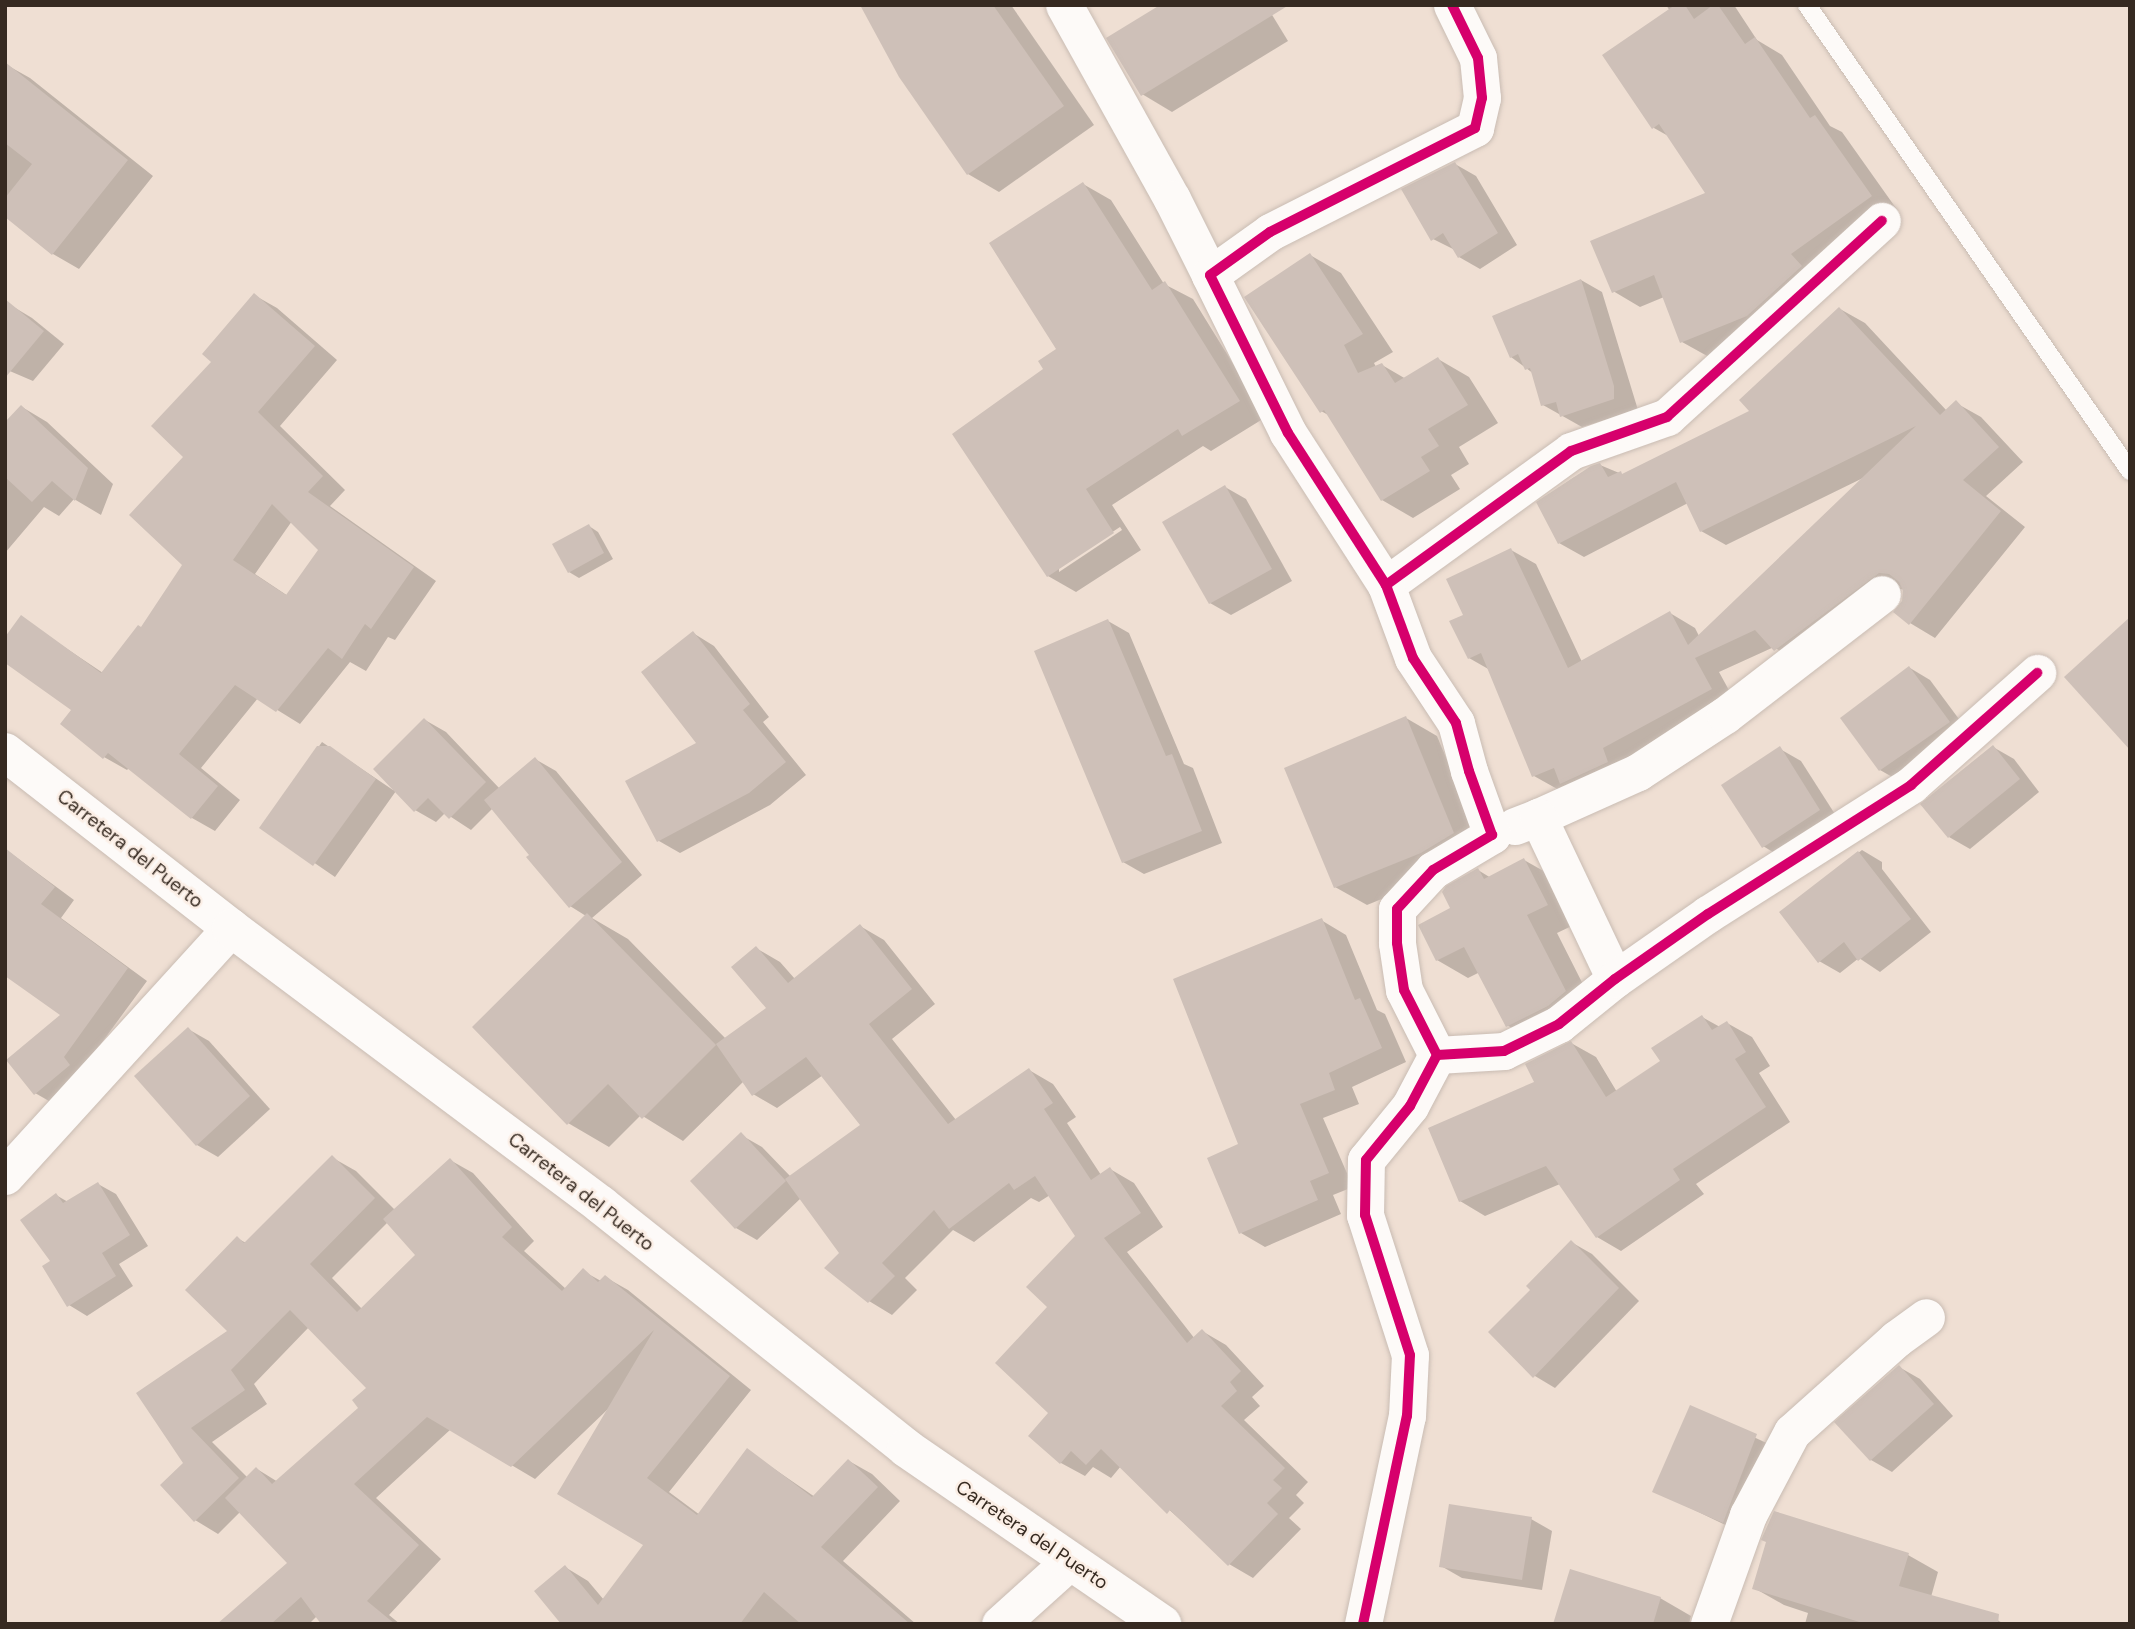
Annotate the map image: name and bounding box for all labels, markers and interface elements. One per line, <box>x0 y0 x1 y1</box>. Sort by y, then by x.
street label: Carretera del Puerto <box>53 785 207 913</box>
street label: Carretera del Puerto <box>504 1128 658 1256</box>
street label: Carretera del Puerto <box>952 1476 1112 1594</box>

